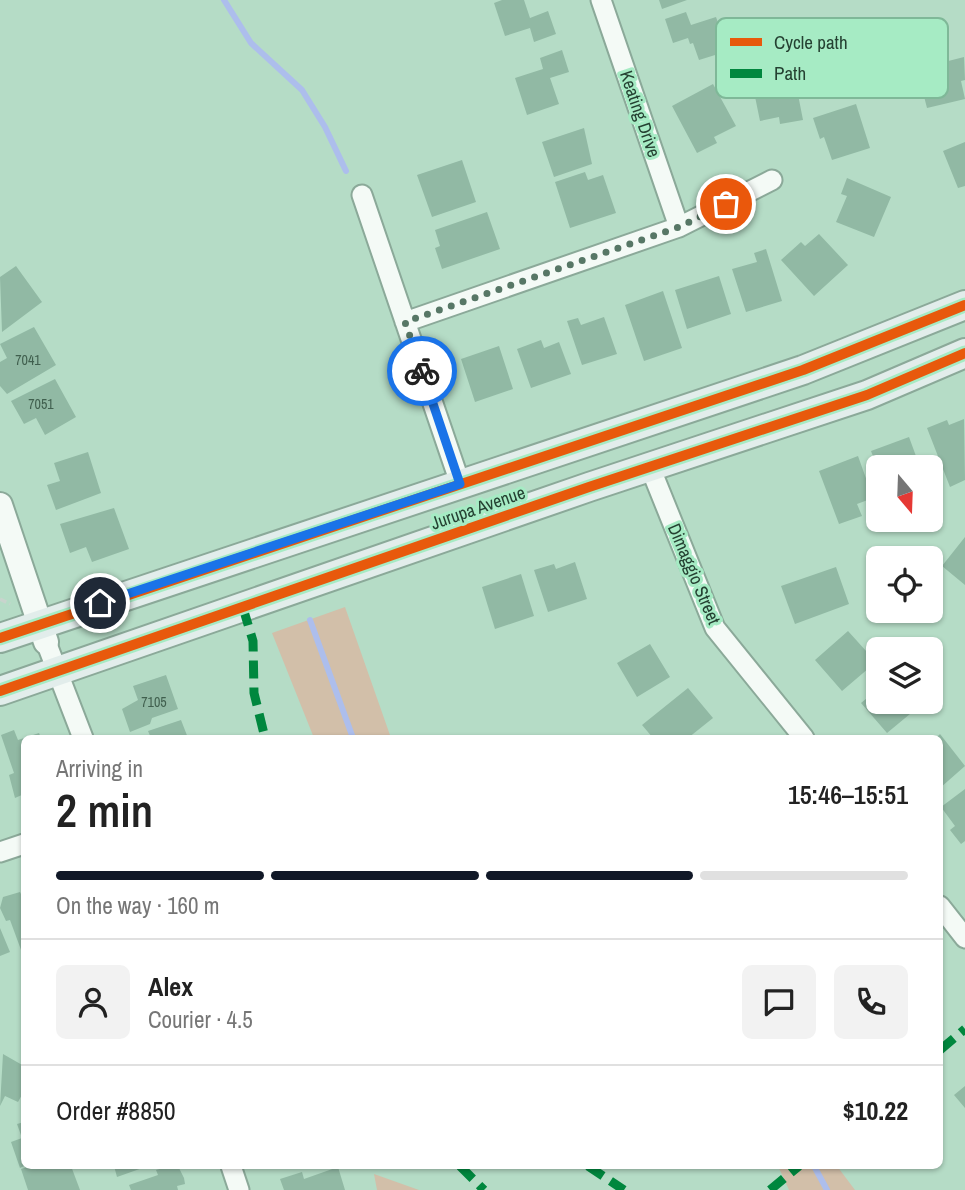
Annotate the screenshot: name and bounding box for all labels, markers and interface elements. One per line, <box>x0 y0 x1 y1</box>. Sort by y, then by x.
legend <box>716 18 948 98</box>
text: Cycle path <box>774 29 848 55</box>
text: Path <box>774 60 806 86</box>
street label: Keating Drive <box>614 67 667 161</box>
pin <box>696 174 756 234</box>
icon: bag <box>707 185 745 223</box>
courier <box>387 336 457 406</box>
house number: 7041 <box>15 351 41 369</box>
icon: bike <box>403 352 441 390</box>
house number: 7051 <box>28 395 54 413</box>
north arrow <box>866 455 943 532</box>
map controls <box>866 455 943 714</box>
street label: Jurupa Avenue <box>427 480 528 535</box>
street label: Dimaggio Street <box>662 519 727 628</box>
button: locate <box>866 546 943 623</box>
pin <box>70 573 130 633</box>
icon: home <box>81 584 119 622</box>
button: layers <box>866 637 943 714</box>
house number: 7105 <box>141 693 167 711</box>
text: Arriving in <box>56 753 143 784</box>
text: 15:46–15:51 <box>788 777 908 812</box>
text: 2 min <box>56 779 153 841</box>
text: On the way · 160 m <box>56 890 220 921</box>
button: person <box>56 965 130 1039</box>
button: chat <box>742 965 816 1039</box>
button: phone <box>834 965 908 1039</box>
text: Alex <box>148 969 193 1004</box>
text: Courier · 4.5 <box>148 1004 253 1035</box>
text: Order #8850 <box>56 1093 176 1128</box>
text: $10.22 <box>843 1093 908 1128</box>

